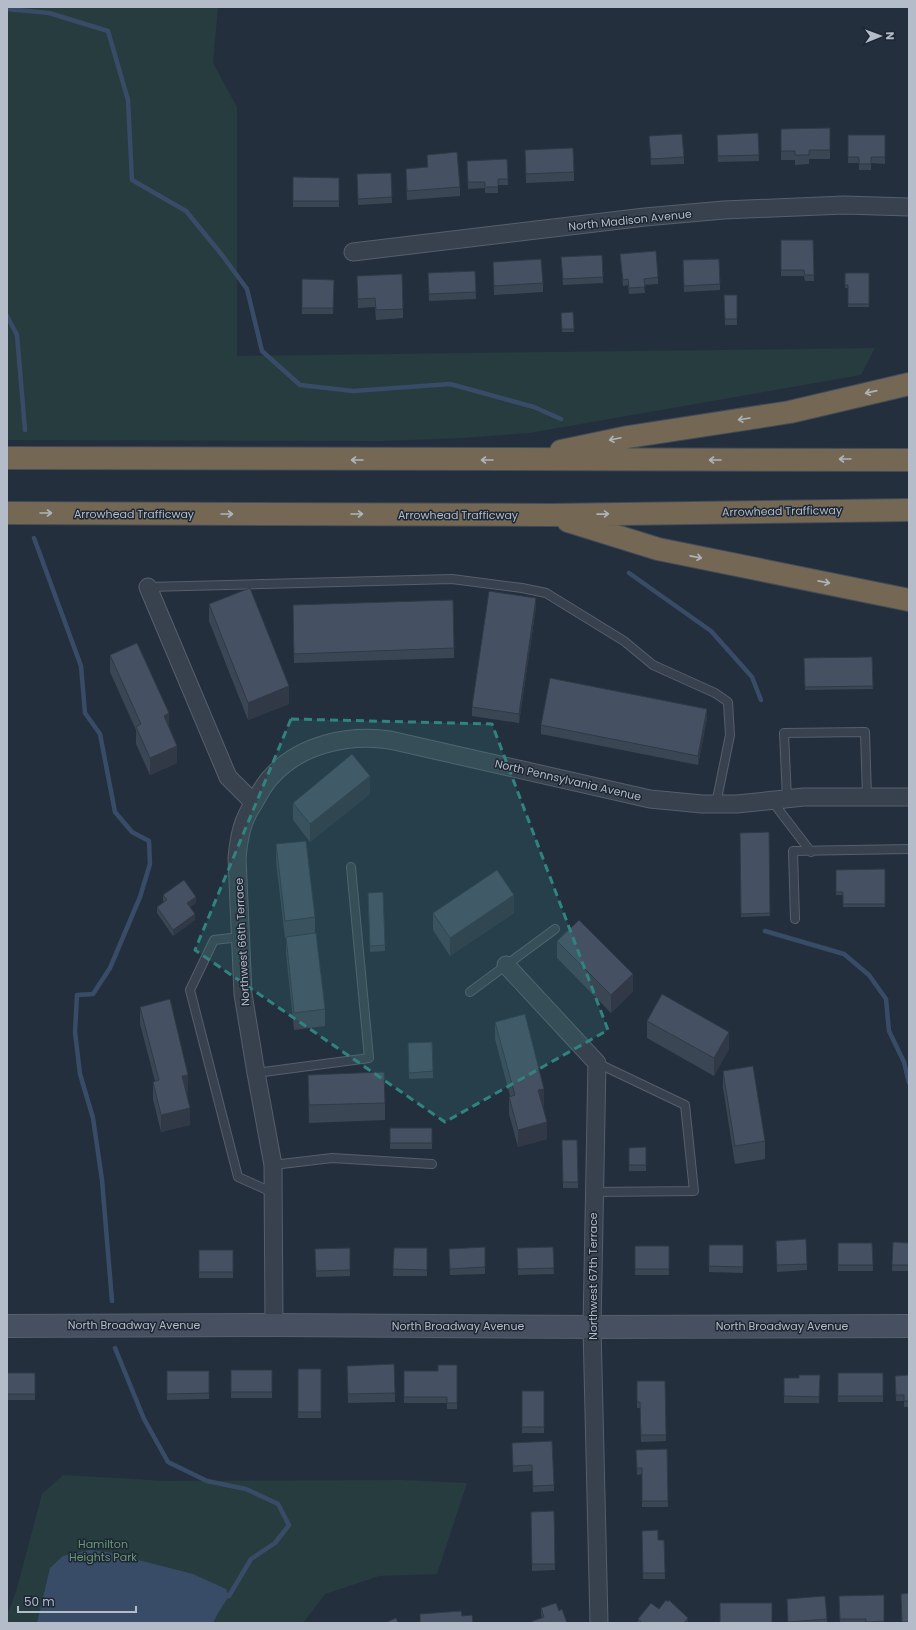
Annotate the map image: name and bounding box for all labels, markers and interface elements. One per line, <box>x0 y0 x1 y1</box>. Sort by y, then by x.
north arrow <box>860 16 900 56</box>
text: N <box>882 32 898 40</box>
street label: North Madison Avenue <box>568 206 693 234</box>
one-way arrow <box>865 389 878 397</box>
one-way arrow <box>738 415 751 423</box>
one-way arrow <box>609 436 622 444</box>
one-way arrow <box>839 455 852 463</box>
one-way arrow <box>351 456 364 464</box>
one-way arrow <box>481 456 494 464</box>
one-way arrow <box>709 456 722 464</box>
street label: Arrowhead Trafficway <box>722 502 843 520</box>
street label: Arrowhead Trafficway <box>74 506 195 522</box>
street label: Arrowhead Trafficway <box>398 507 519 523</box>
one-way arrow <box>39 509 52 517</box>
one-way arrow <box>220 510 233 518</box>
one-way arrow <box>350 510 363 518</box>
one-way arrow <box>596 510 609 518</box>
one-way arrow <box>690 553 703 561</box>
one-way arrow <box>817 579 830 587</box>
street label: North Pennsylvania Avenue <box>493 755 643 805</box>
street label: Northwest 66th Terrace <box>231 877 253 1006</box>
street label: Northwest 67th Terrace <box>585 1212 601 1340</box>
street label: North Broadway Avenue <box>68 1317 200 1333</box>
street label: North Broadway Avenue <box>392 1318 524 1334</box>
street label: North Broadway Avenue <box>716 1318 848 1334</box>
park label: Hamilton Heights Park <box>69 1536 137 1565</box>
scale bar <box>18 1588 136 1614</box>
text: 50 m <box>24 1593 55 1610</box>

